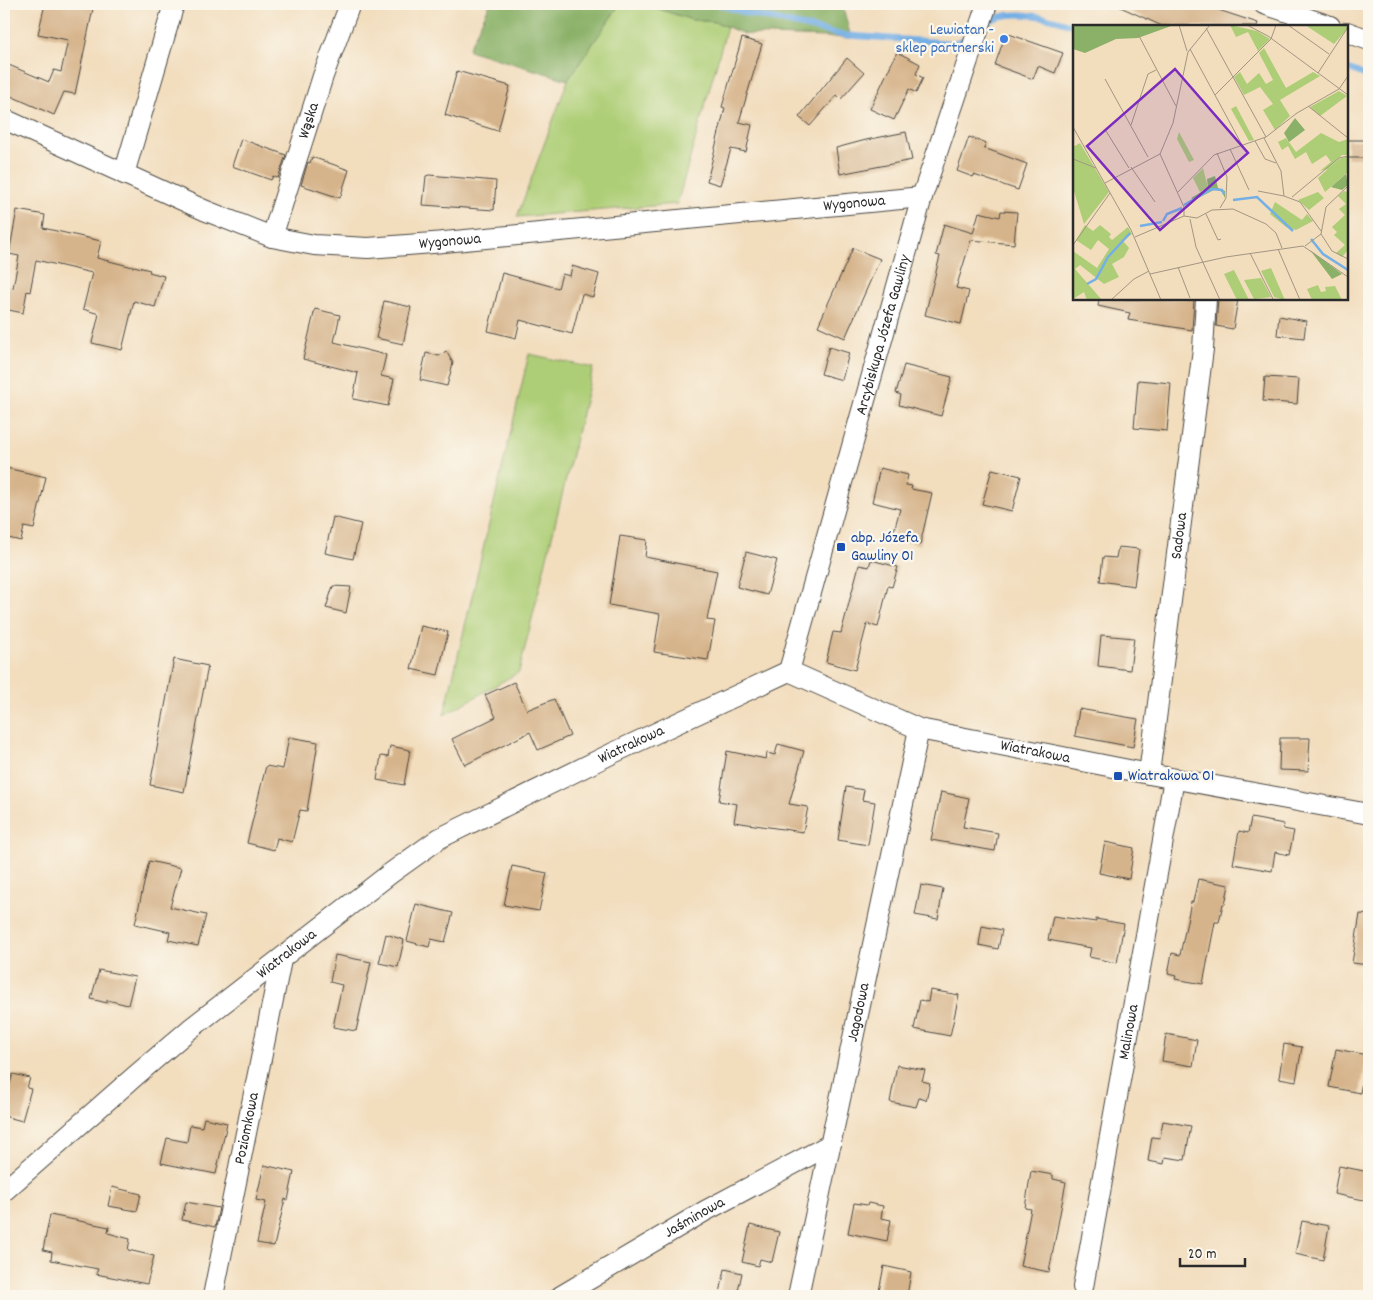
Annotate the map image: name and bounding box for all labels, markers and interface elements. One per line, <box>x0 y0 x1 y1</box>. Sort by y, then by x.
place label: Lewiatan - sklep partnerski <box>896 19 994 60</box>
inset map <box>1073 25 1348 300</box>
marker: Lewiatan - sklep partnerski <box>998 33 1010 45</box>
street label: Wąska <box>292 99 326 142</box>
street label: Wygonowa <box>822 189 887 218</box>
street label: Wygonowa <box>418 227 483 256</box>
street label: Arcybiskupa Józefa Gawliny <box>850 252 917 418</box>
street label: Sadowa <box>1165 511 1194 561</box>
place label: abp. Józefa Gawliny 01 <box>851 527 919 568</box>
marker: abp. Józefa Gawliny 01 <box>835 541 847 553</box>
street label: Wiatrakowa <box>594 719 668 770</box>
street label: Wiatrakowa <box>998 734 1072 770</box>
place label: Wiatrakowa 01 <box>1128 765 1214 788</box>
marker: Wiatrakowa 01 <box>1112 770 1124 782</box>
street label: Wiatrakowa <box>252 923 322 985</box>
street label: Jagodowa <box>841 980 876 1044</box>
street label: Malinowa <box>1112 1002 1145 1062</box>
street label: Poziomkowa <box>228 1090 266 1166</box>
street label: Jaśminowa <box>660 1191 729 1244</box>
scale bar <box>1180 1235 1246 1267</box>
text: 20 m <box>1188 1244 1216 1266</box>

